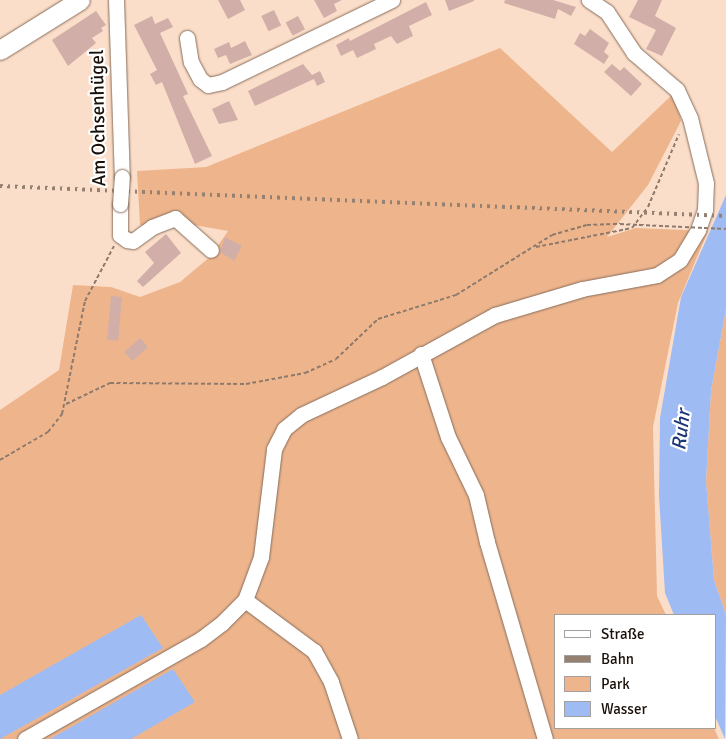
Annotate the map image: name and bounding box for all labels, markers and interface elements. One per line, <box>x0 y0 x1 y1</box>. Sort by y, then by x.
street label: Am Ochsenhügel <box>86 49 112 187</box>
water label: Ruhr <box>667 408 695 452</box>
legend <box>554 614 716 729</box>
text: Straße <box>601 625 645 643</box>
text: Bahn <box>601 650 634 668</box>
text: Park <box>601 675 630 693</box>
text: Wasser <box>601 700 647 718</box>

